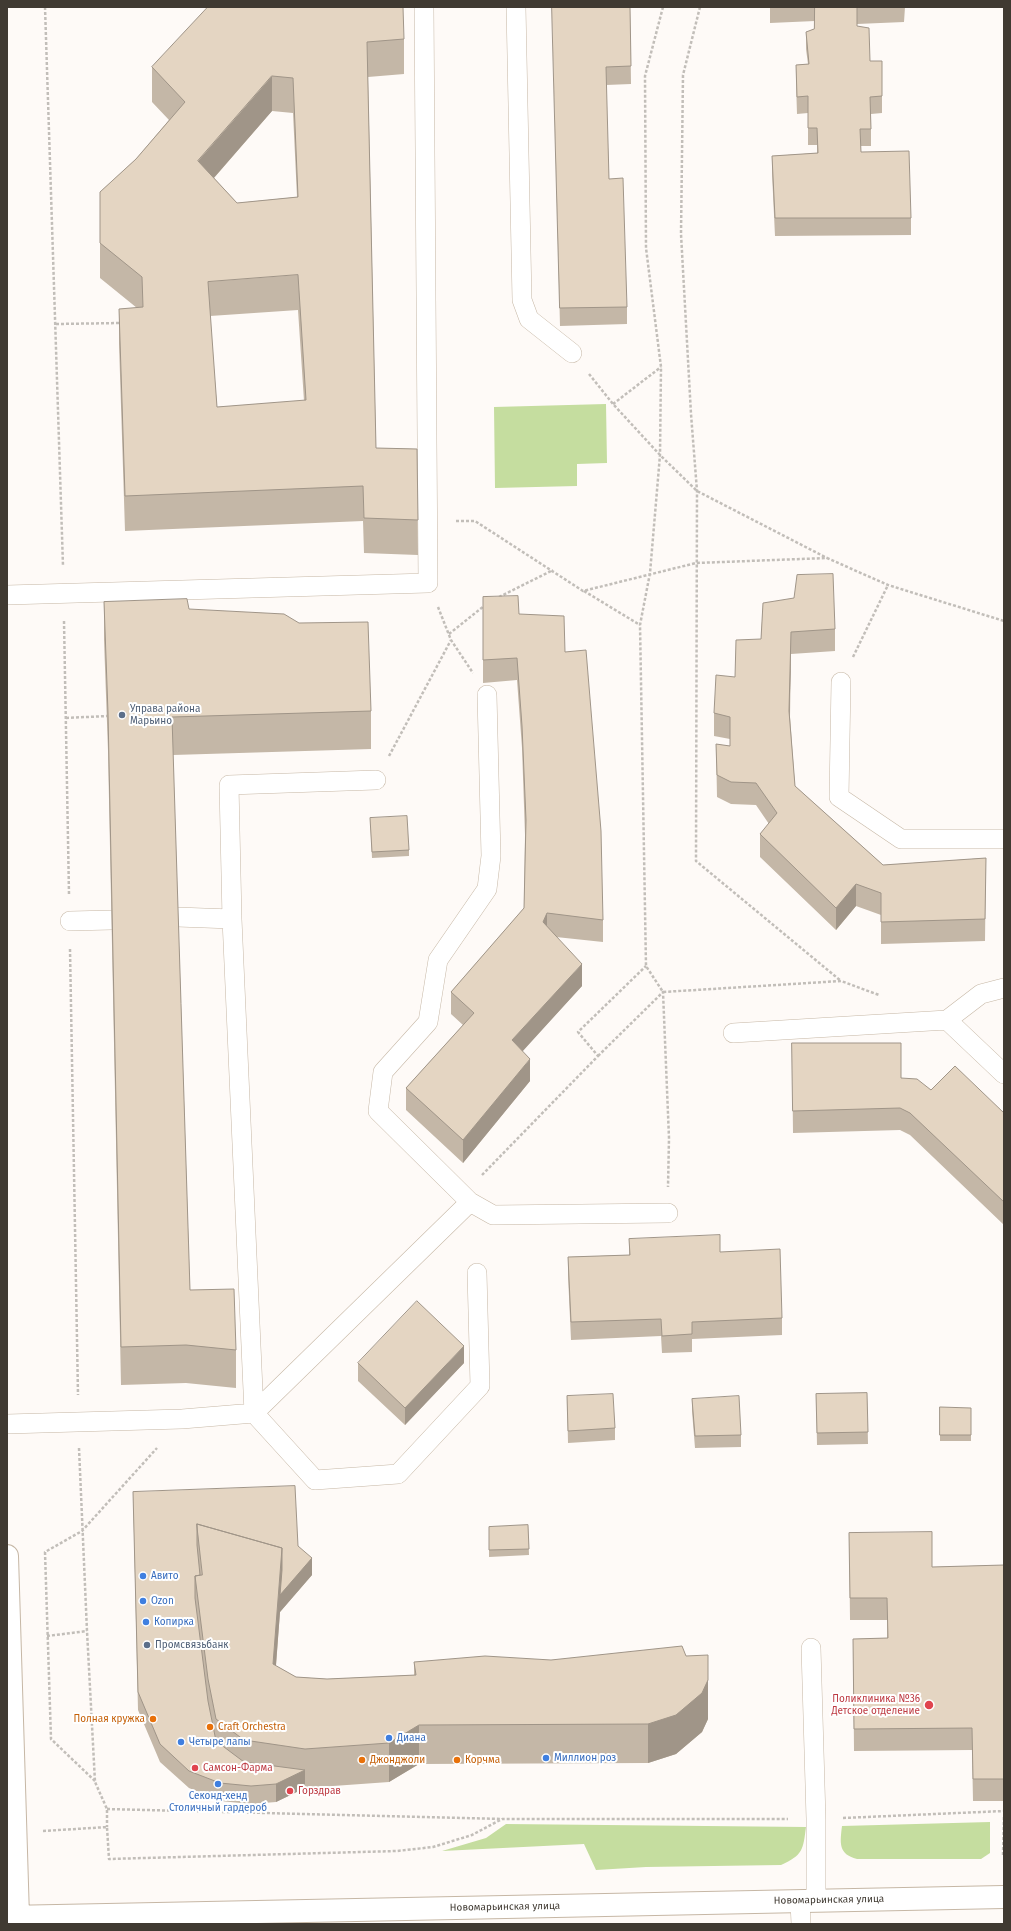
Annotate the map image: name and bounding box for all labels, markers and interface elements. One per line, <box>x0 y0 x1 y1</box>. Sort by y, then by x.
place label: Управа района Марьино <box>130 703 200 726</box>
marker: Управа района Марьино <box>117 710 127 720</box>
place label: Авито <box>151 1570 178 1582</box>
marker: Авито <box>138 1571 148 1581</box>
place label: Ozon <box>151 1595 174 1607</box>
marker: Ozon <box>138 1596 148 1606</box>
place label: Копирка <box>154 1616 194 1628</box>
marker: Копирка <box>141 1617 151 1627</box>
place label: Промсвязьбанк <box>155 1639 229 1651</box>
marker: Промсвязьбанк <box>142 1640 152 1650</box>
place label: Поликлиника №36 Детское отделение <box>832 1693 920 1716</box>
marker: Поликлиника №36 Детское отделение <box>923 1699 935 1711</box>
place label: Полная кружка <box>74 1713 145 1725</box>
marker: Полная кружка <box>148 1714 158 1724</box>
place label: Craft Orchestra <box>218 1721 286 1733</box>
marker: Craft Orchestra <box>205 1722 215 1732</box>
place label: Диана <box>397 1732 426 1744</box>
marker: Диана <box>384 1733 394 1743</box>
place label: Четыре лапы <box>189 1736 251 1748</box>
marker: Четыре лапы <box>176 1737 186 1747</box>
place label: Миллион роз <box>554 1752 616 1764</box>
marker: Миллион роз <box>541 1753 551 1763</box>
place label: Джонджоли <box>370 1754 425 1766</box>
place label: Корчма <box>465 1754 500 1766</box>
marker: Джонджоли <box>357 1755 367 1765</box>
marker: Корчма <box>452 1755 462 1765</box>
place label: Самсон-Фарма <box>203 1762 273 1774</box>
marker: Самсон-Фарма <box>190 1763 200 1773</box>
marker: Секонд-хенд Столичный гардероб <box>213 1779 223 1789</box>
place label: Горздрав <box>298 1785 341 1797</box>
marker: Горздрав <box>285 1786 295 1796</box>
place label: Секонд-хенд Столичный гардероб <box>169 1790 267 1814</box>
street label: Новомарьинская улица <box>774 1893 884 1907</box>
street label: Новомарьинская улица <box>450 1900 560 1914</box>

